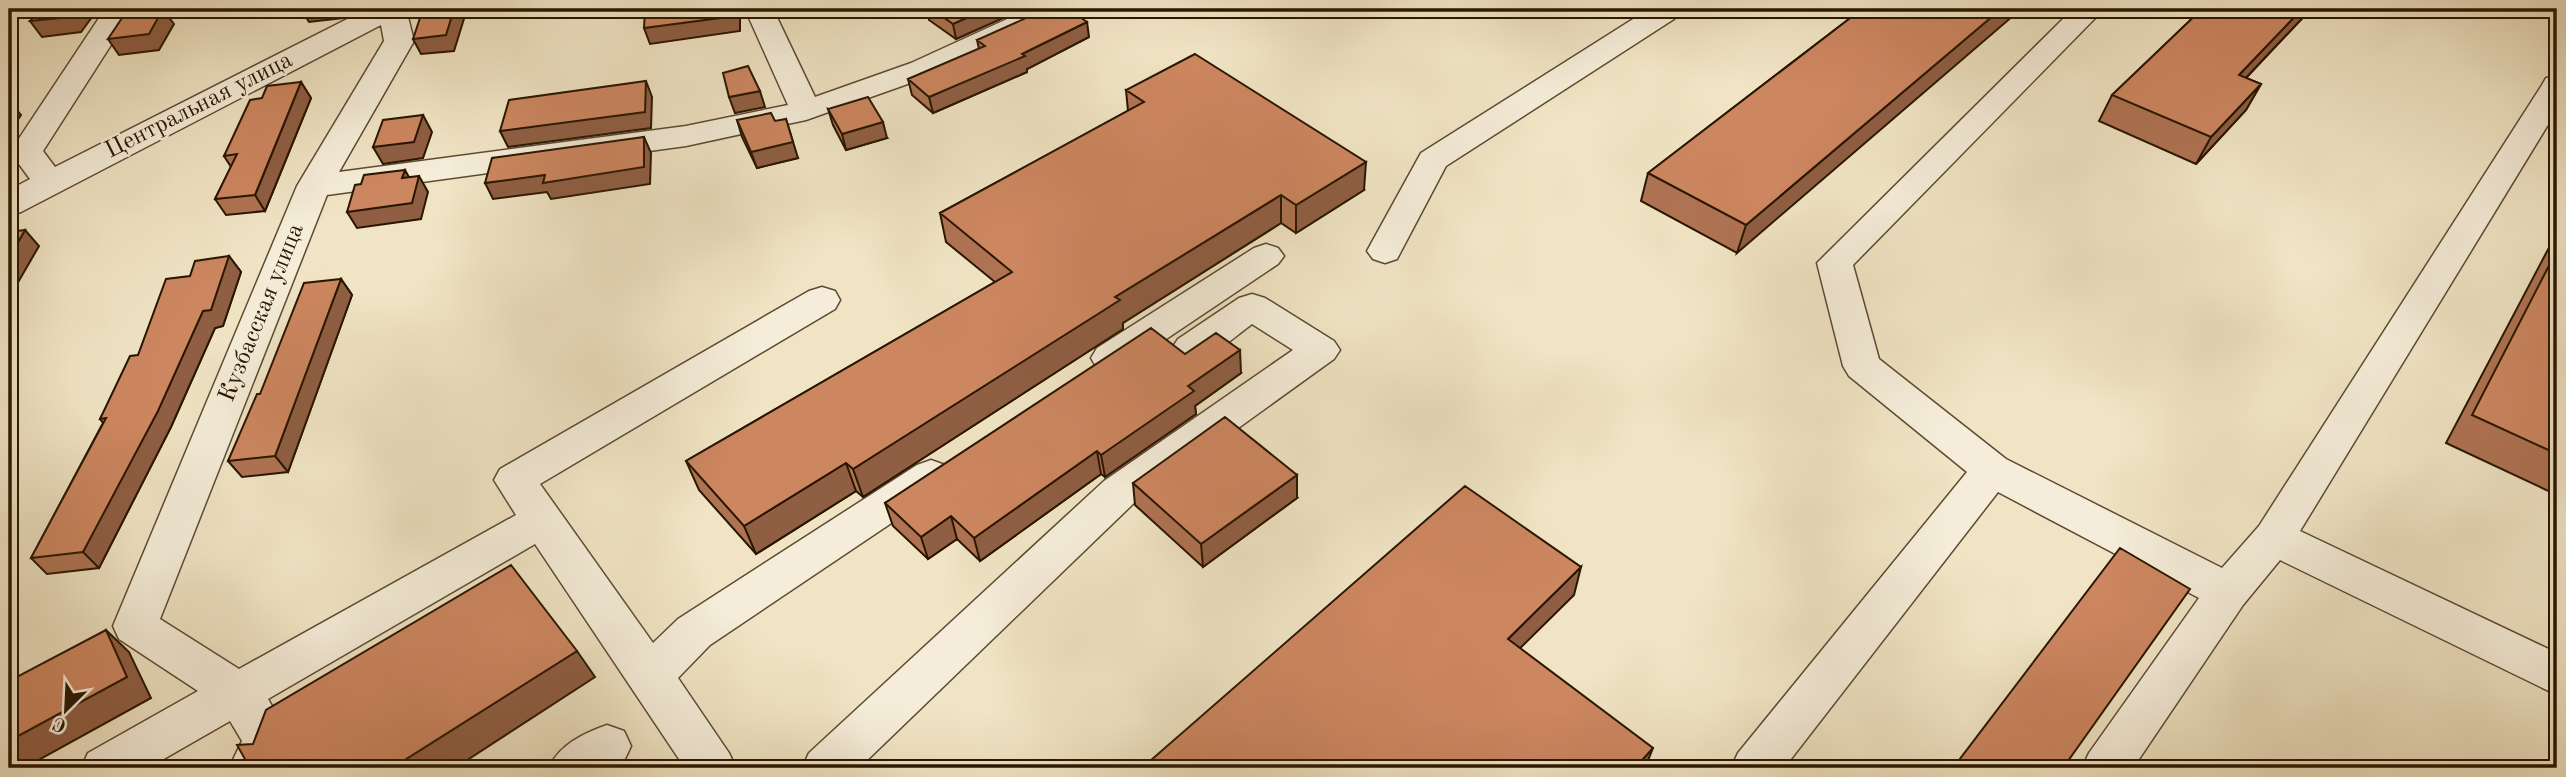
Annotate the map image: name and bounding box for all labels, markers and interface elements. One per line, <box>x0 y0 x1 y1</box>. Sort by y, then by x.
street label: Центральная улица <box>101 48 297 164</box>
street label: Кузбасская улица <box>215 220 309 405</box>
north arrow <box>32 676 102 746</box>
text: С <box>51 712 70 734</box>

